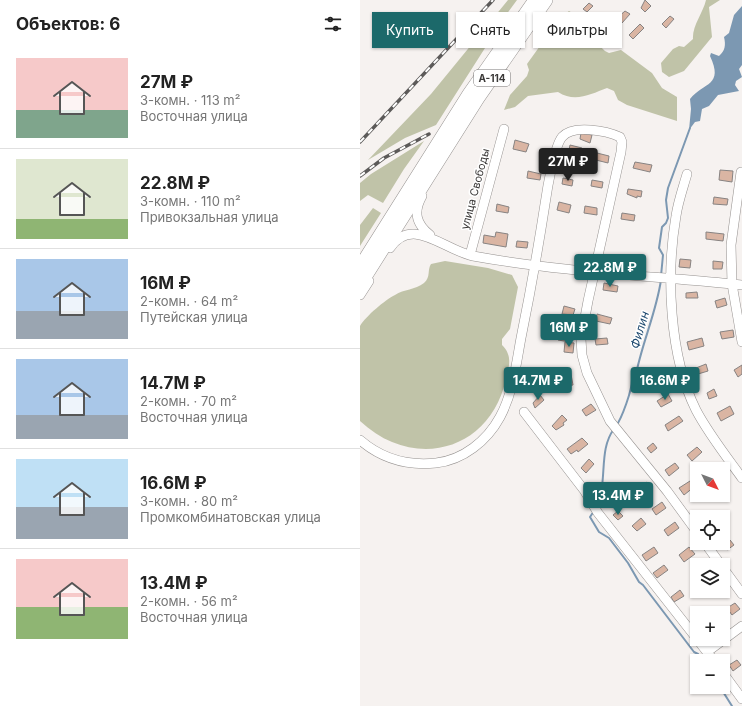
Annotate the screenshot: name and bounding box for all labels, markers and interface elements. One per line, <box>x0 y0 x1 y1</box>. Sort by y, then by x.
chip: Купить <box>372 12 448 48</box>
chip: Снять <box>456 12 525 48</box>
chip: Фильтры <box>533 12 622 48</box>
icon: filters <box>322 13 344 35</box>
text: Объектов: 6 <box>16 14 120 34</box>
road number: А-114 <box>474 70 510 86</box>
text: 27M ₽ <box>140 72 193 92</box>
icon: home <box>48 74 96 122</box>
text: 3-комн. · 113 m² <box>140 92 240 108</box>
text: Восточная улица <box>140 108 248 124</box>
street label: улица Свободы <box>457 147 493 231</box>
pin: 27M ₽ <box>540 148 596 182</box>
text: 27M ₽ <box>548 153 588 169</box>
text: 22.8M ₽ <box>140 173 210 193</box>
icon: home <box>48 175 96 223</box>
text: 3-комн. · 110 m² <box>140 193 241 209</box>
text: Привокзальная улица <box>140 209 278 225</box>
pin: 22.8M ₽ <box>573 254 647 288</box>
text: 22.8M ₽ <box>583 259 637 275</box>
text: 16M ₽ <box>140 273 191 293</box>
icon: home <box>48 275 96 323</box>
text: 2-комн. · 64 m² <box>140 293 238 309</box>
text: Путейская улица <box>140 309 248 325</box>
water label: Филин <box>627 309 652 350</box>
pin: 16M ₽ <box>541 314 597 348</box>
text: 16M ₽ <box>550 319 588 335</box>
pin: 14.7M ₽ <box>501 367 575 401</box>
pin: 16.6M ₽ <box>628 367 702 401</box>
text: 14.7M ₽ <box>513 372 563 388</box>
text: 16.6M ₽ <box>640 372 690 388</box>
text: 14.7M ₽ <box>140 373 206 393</box>
icon: home <box>48 375 96 423</box>
text: 2-комн. · 70 m² <box>140 393 237 409</box>
text: Восточная улица <box>140 409 248 425</box>
north arrow <box>690 462 730 502</box>
map controls <box>690 462 730 694</box>
text: 16.6M ₽ <box>140 473 207 493</box>
icon: home <box>48 475 96 523</box>
pin: 13.4M ₽ <box>581 482 655 516</box>
text: 13.4M ₽ <box>592 487 644 503</box>
text: 3-комн. · 80 m² <box>140 493 238 509</box>
text: Промкомбинатовская улица <box>140 509 321 525</box>
button: locate <box>690 510 730 550</box>
button: layers <box>690 558 730 598</box>
text: 13.4M ₽ <box>140 573 208 593</box>
icon: home <box>48 575 96 623</box>
text: 2-комн. · 56 m² <box>140 593 238 609</box>
button: + <box>690 606 730 646</box>
text: Восточная улица <box>140 609 248 625</box>
button: − <box>690 654 730 694</box>

